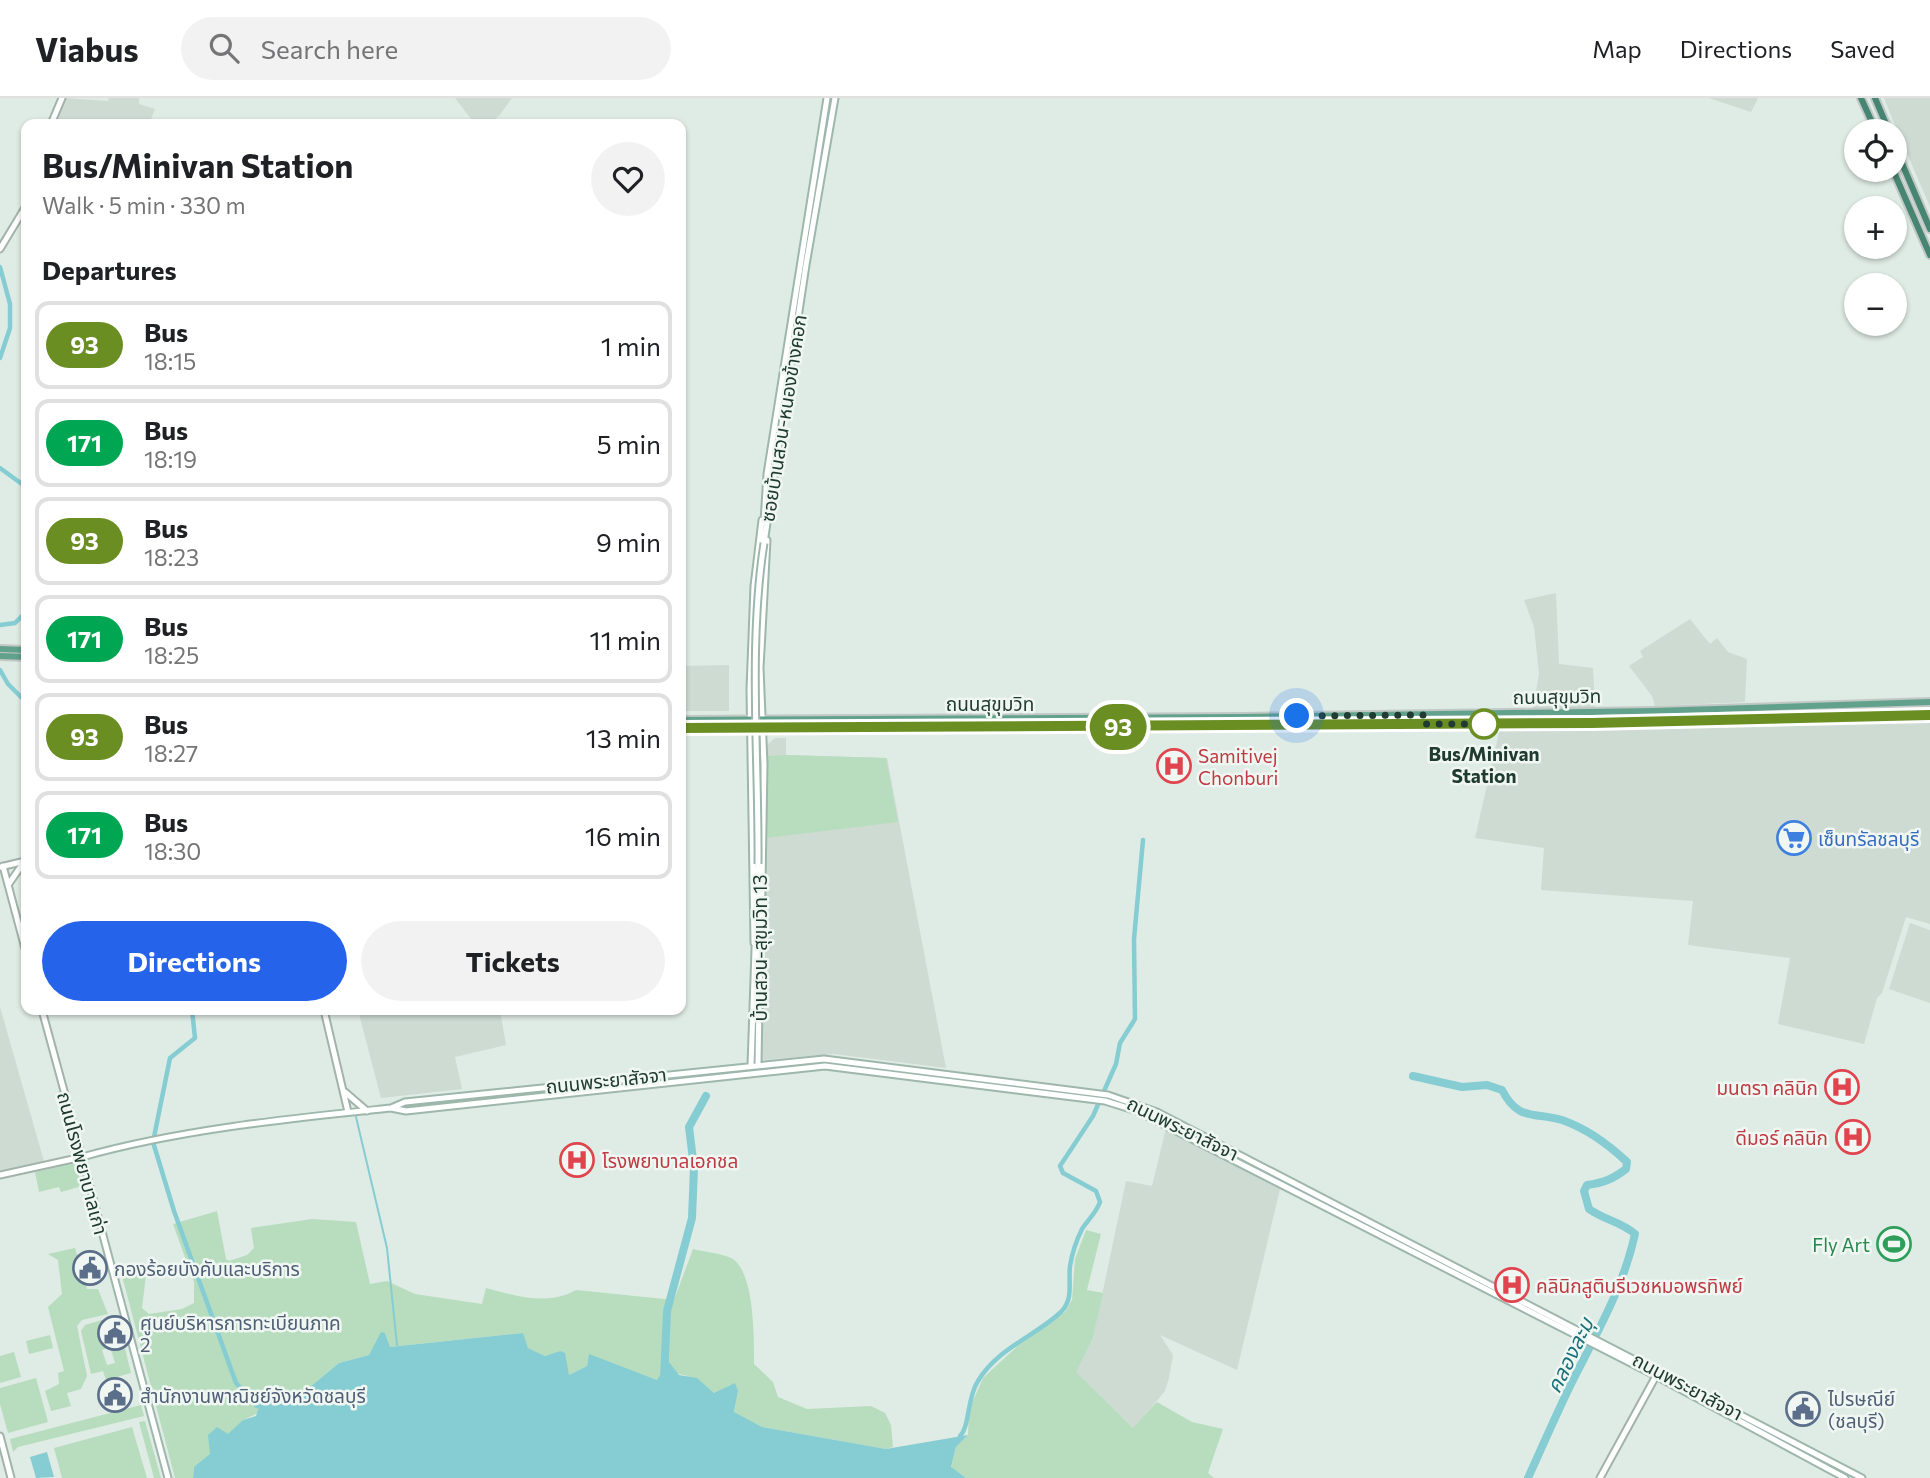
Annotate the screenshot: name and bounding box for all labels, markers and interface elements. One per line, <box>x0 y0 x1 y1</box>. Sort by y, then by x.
search box <box>181 17 671 80</box>
text: Viabus <box>35 28 139 69</box>
icon: search <box>205 29 243 67</box>
text: Search here <box>261 33 398 64</box>
text: Map <box>1592 34 1642 63</box>
text: Directions <box>1680 34 1792 63</box>
text: Saved <box>1830 34 1895 63</box>
map controls <box>1844 119 1907 336</box>
button: locate <box>1844 119 1907 182</box>
button: heart <box>591 142 665 216</box>
text: Bus/Minivan Station <box>42 144 353 185</box>
text: Walk · 5 min · 330 m <box>42 191 246 219</box>
button: + <box>1844 196 1907 259</box>
text: Departures <box>42 254 177 285</box>
button: − <box>1844 273 1907 336</box>
street label: ซอยบ้านสวน-หนองข้างคอก <box>755 313 811 523</box>
text: Bus <box>144 316 188 347</box>
text: 93 <box>70 330 99 359</box>
text: 1 min <box>601 330 661 361</box>
text: 18:15 <box>144 347 196 375</box>
text: Bus <box>144 414 188 445</box>
text: 171 <box>67 428 102 457</box>
text: 5 min <box>597 428 661 459</box>
text: 18:19 <box>144 445 197 473</box>
text: Bus <box>144 512 188 543</box>
text: 93 <box>70 526 99 555</box>
text: 9 min <box>596 526 661 557</box>
text: 18:23 <box>144 543 199 571</box>
text: Bus <box>144 610 188 641</box>
text: 171 <box>67 624 102 653</box>
text: 11 min <box>590 624 661 655</box>
text: 18:25 <box>144 641 199 669</box>
street label: ถนนสุขุมวิท <box>1513 684 1602 709</box>
street label: ถนนสุขุมวิท <box>946 692 1034 716</box>
your location <box>1279 698 1314 733</box>
line badge: 93 <box>1086 704 1150 750</box>
text: Bus <box>144 708 188 739</box>
marker: Bus/Minivan Station <box>1469 709 1499 739</box>
text: 93 <box>1104 712 1132 741</box>
text: 93 <box>70 722 99 751</box>
text: 13 min <box>586 722 661 753</box>
text: 18:27 <box>144 739 198 767</box>
place label: Bus/Minivan Station <box>1429 742 1539 787</box>
place label: Samitivej Chonburi <box>1198 744 1278 789</box>
hospital icon: Samitivej Chonburi <box>1155 747 1193 785</box>
text: Bus <box>144 806 188 837</box>
supermarket icon: เซ็นทรัลชลบุรี <box>1775 819 1813 857</box>
text: 171 <box>67 820 102 849</box>
text: 16 min <box>585 820 661 851</box>
place label: เซ็นทรัลชลบุรี <box>1818 827 1919 851</box>
text: 18:30 <box>144 837 201 865</box>
street label: บ้านสวน-สุขุมวิท 13 <box>748 874 772 1022</box>
button: Directions <box>42 921 347 1001</box>
button: Tickets <box>361 921 665 1001</box>
street label: ถนนพระยาสัจจา <box>544 1062 668 1098</box>
hospital icon: มนตรา คลินิก <box>1823 1068 1861 1106</box>
place label: มนตรา คลินิก <box>1716 1076 1818 1099</box>
street label: ถนนโรงพยาบาลเก่า <box>53 1089 113 1237</box>
street label: ถนนพระยาสัจจา <box>1123 1091 1243 1165</box>
hospital icon: ดีมอร์ คลินิก <box>1834 1118 1872 1156</box>
place label: ดีมอร์ คลินิก <box>1735 1126 1828 1149</box>
hospital icon: โรงพยาบาลเอกชล <box>558 1141 596 1179</box>
place label: โรงพยาบาลเอกชล <box>602 1149 738 1172</box>
sports icon: Fly Art <box>1875 1225 1913 1263</box>
place label: Fly Art <box>1812 1233 1870 1256</box>
public building icon: กองร้อยบังคับและบริการ <box>71 1249 109 1287</box>
place label: กองร้อยบังคับและบริการ <box>114 1257 300 1280</box>
hospital icon: คลินิกสูตินรีเวชหมอพรทิพย์ <box>1493 1266 1531 1304</box>
place label: คลินิกสูตินรีเวชหมอพรทิพย์ <box>1536 1274 1743 1299</box>
place label: ศูนย์บริหารการทะเบียนภาค 2 <box>140 1311 341 1356</box>
water label: คลองละมุ <box>1540 1312 1601 1397</box>
public building icon: ศูนย์บริหารการทะเบียนภาค 2 <box>96 1314 134 1352</box>
street label: ถนนพระยาสัจจา <box>1629 1347 1747 1425</box>
public building icon: สำนักงานพาณิชย์จังหวัดชลบุรี <box>96 1376 134 1414</box>
place label: สำนักงานพาณิชย์จังหวัดชลบุรี <box>140 1384 366 1408</box>
place label: ไปรษณีย์ (ชลบุรี) <box>1827 1387 1895 1433</box>
public building icon: ไปรษณีย์ (ชลบุรี) <box>1784 1390 1822 1428</box>

